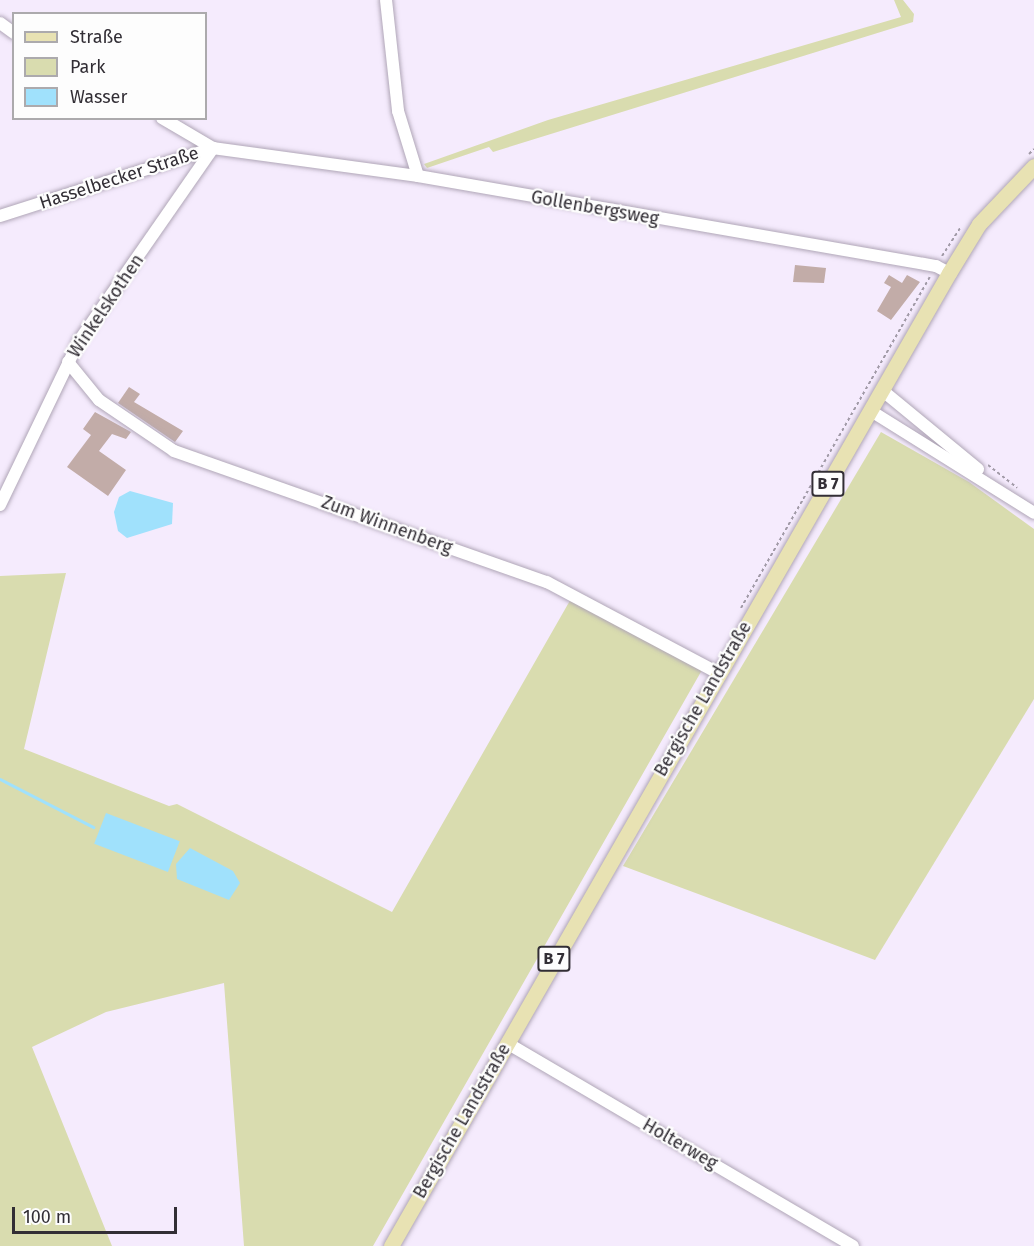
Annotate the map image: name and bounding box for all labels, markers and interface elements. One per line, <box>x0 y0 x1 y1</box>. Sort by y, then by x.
legend <box>12 12 207 120</box>
text: Straße <box>70 26 123 48</box>
text: Park <box>70 56 105 78</box>
text: Wasser <box>70 86 127 108</box>
street label: Hasselbecker Straße <box>37 142 201 214</box>
street label: Gollenbergsweg <box>529 186 661 230</box>
street label: Winkelskothen <box>63 250 149 362</box>
road number: B 7 <box>810 471 846 497</box>
street label: Zum Winnenberg <box>319 491 455 559</box>
street label: Bergische Landstraße <box>650 618 756 780</box>
road number: B 7 <box>536 946 572 972</box>
street label: Bergische Landstraße <box>409 1040 515 1202</box>
street label: Holterweg <box>639 1114 721 1174</box>
scale bar <box>15 1195 180 1233</box>
text: 100 m <box>23 1206 71 1228</box>

